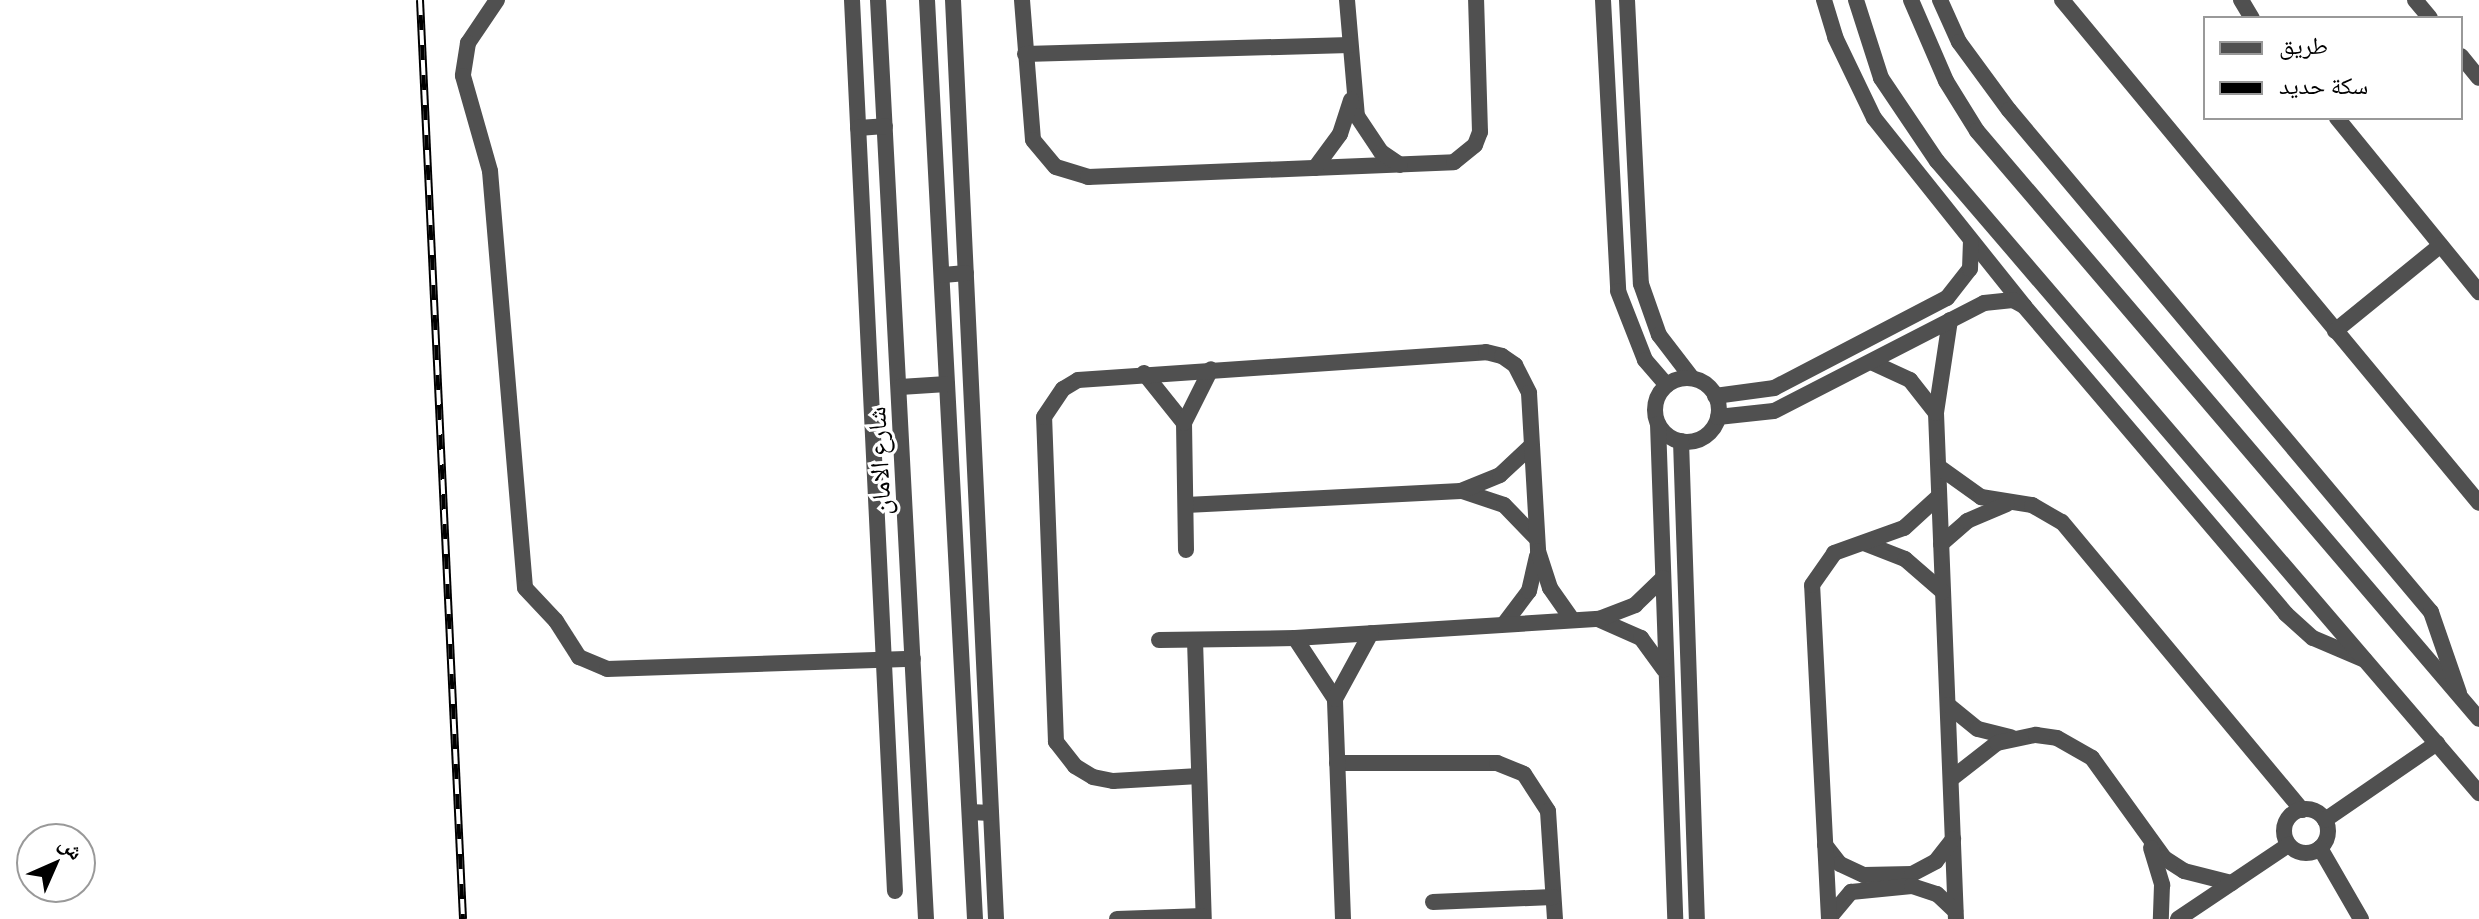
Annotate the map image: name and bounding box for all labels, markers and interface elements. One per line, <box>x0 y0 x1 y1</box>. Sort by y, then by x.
legend <box>2203 16 2463 120</box>
text: طريق <box>2279 29 2328 61</box>
text: سكة حديد <box>2279 69 2368 101</box>
street label: شارع الامان <box>861 406 897 516</box>
north arrow <box>16 823 96 903</box>
text: ش <box>53 829 90 866</box>

